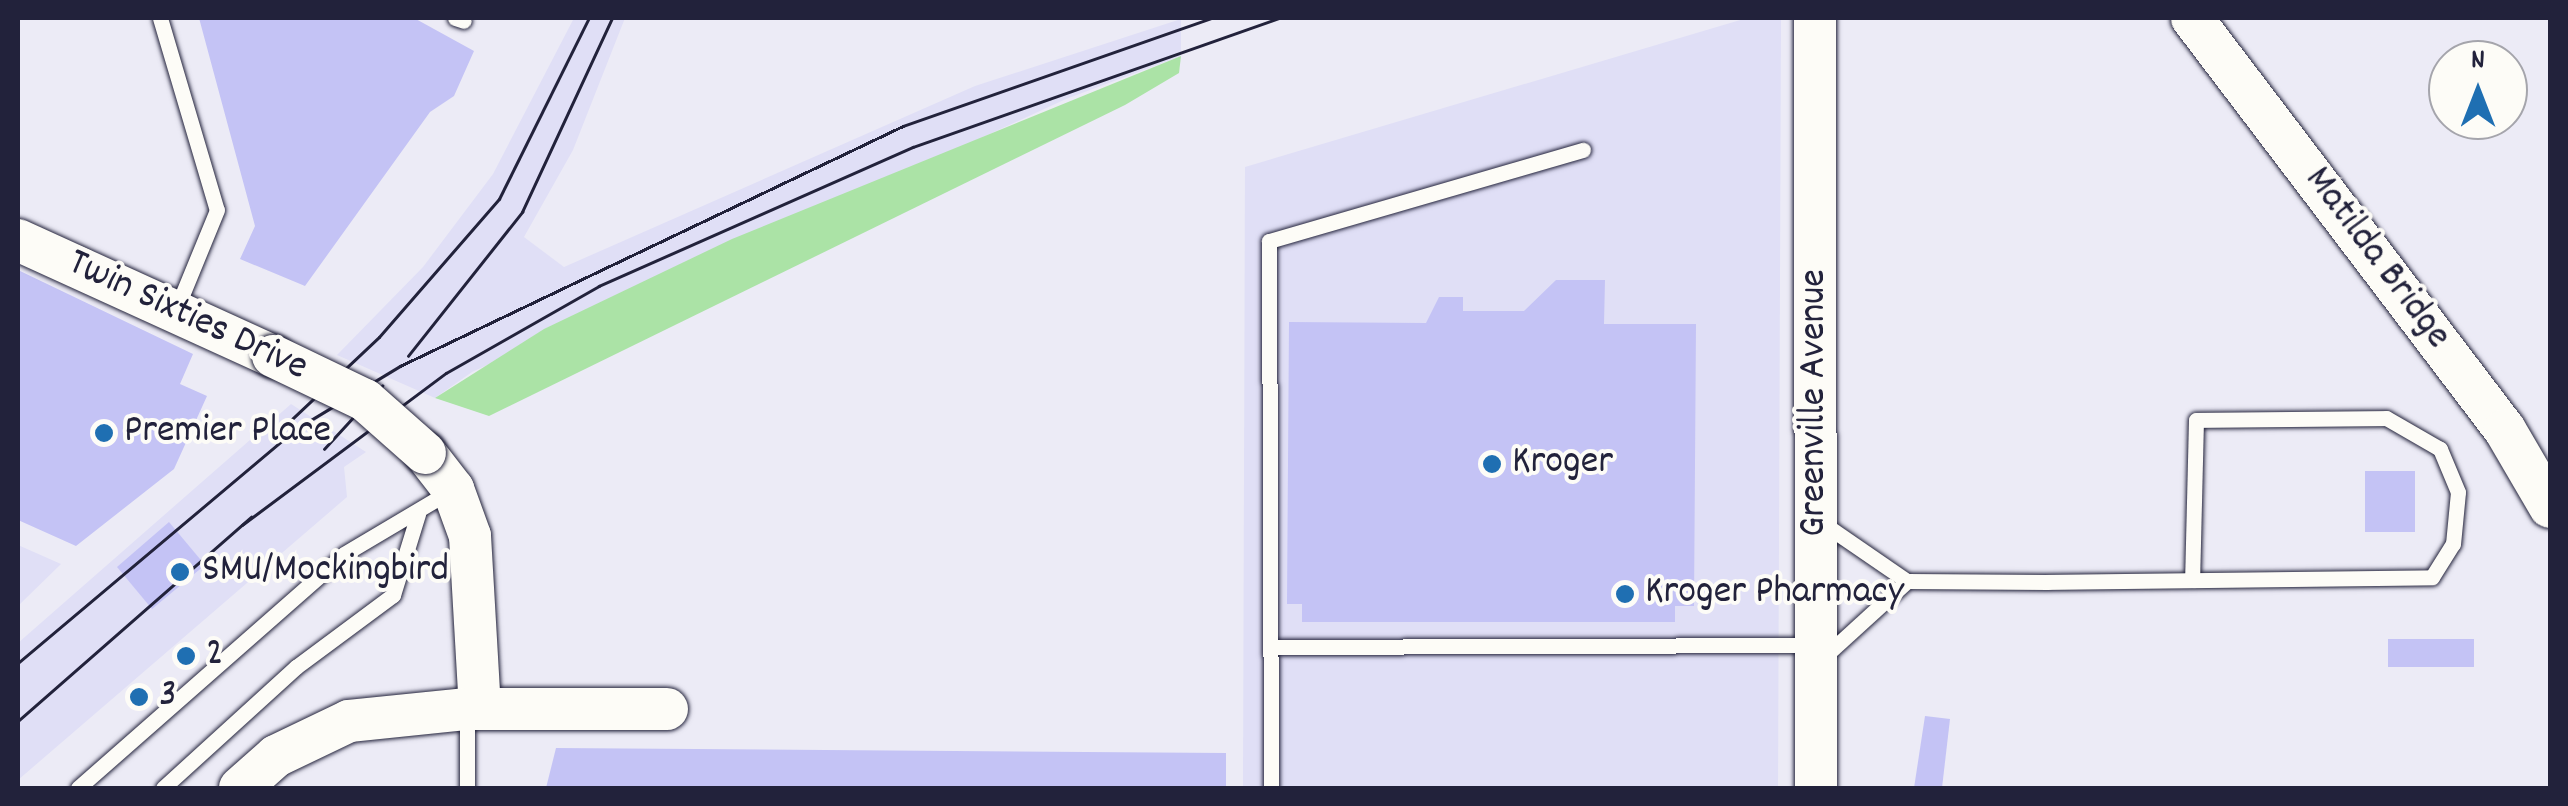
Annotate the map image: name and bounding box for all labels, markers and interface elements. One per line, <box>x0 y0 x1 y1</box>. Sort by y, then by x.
north arrow <box>2428 40 2528 140</box>
text: N <box>2471 42 2485 82</box>
street label: Matilda Bridge <box>2292 159 2460 359</box>
street label: Twin Sixties Drive <box>59 240 315 394</box>
street label: Greenville Avenue <box>1792 269 1840 537</box>
place label: Premier Place <box>124 409 331 457</box>
marker: Premier Place <box>93 422 115 444</box>
place label: Kroger <box>1512 440 1613 488</box>
marker: Kroger <box>1481 453 1503 475</box>
place label: SMU/Mockingbird <box>202 548 449 596</box>
marker: SMU/Mockingbird <box>167 559 193 585</box>
place label: Kroger Pharmacy <box>1645 570 1904 618</box>
marker: Kroger Pharmacy <box>1614 583 1636 605</box>
place label: 2 <box>206 632 223 680</box>
marker: 2 <box>175 645 197 667</box>
place label: 3 <box>159 673 177 721</box>
marker: 3 <box>128 686 150 708</box>

